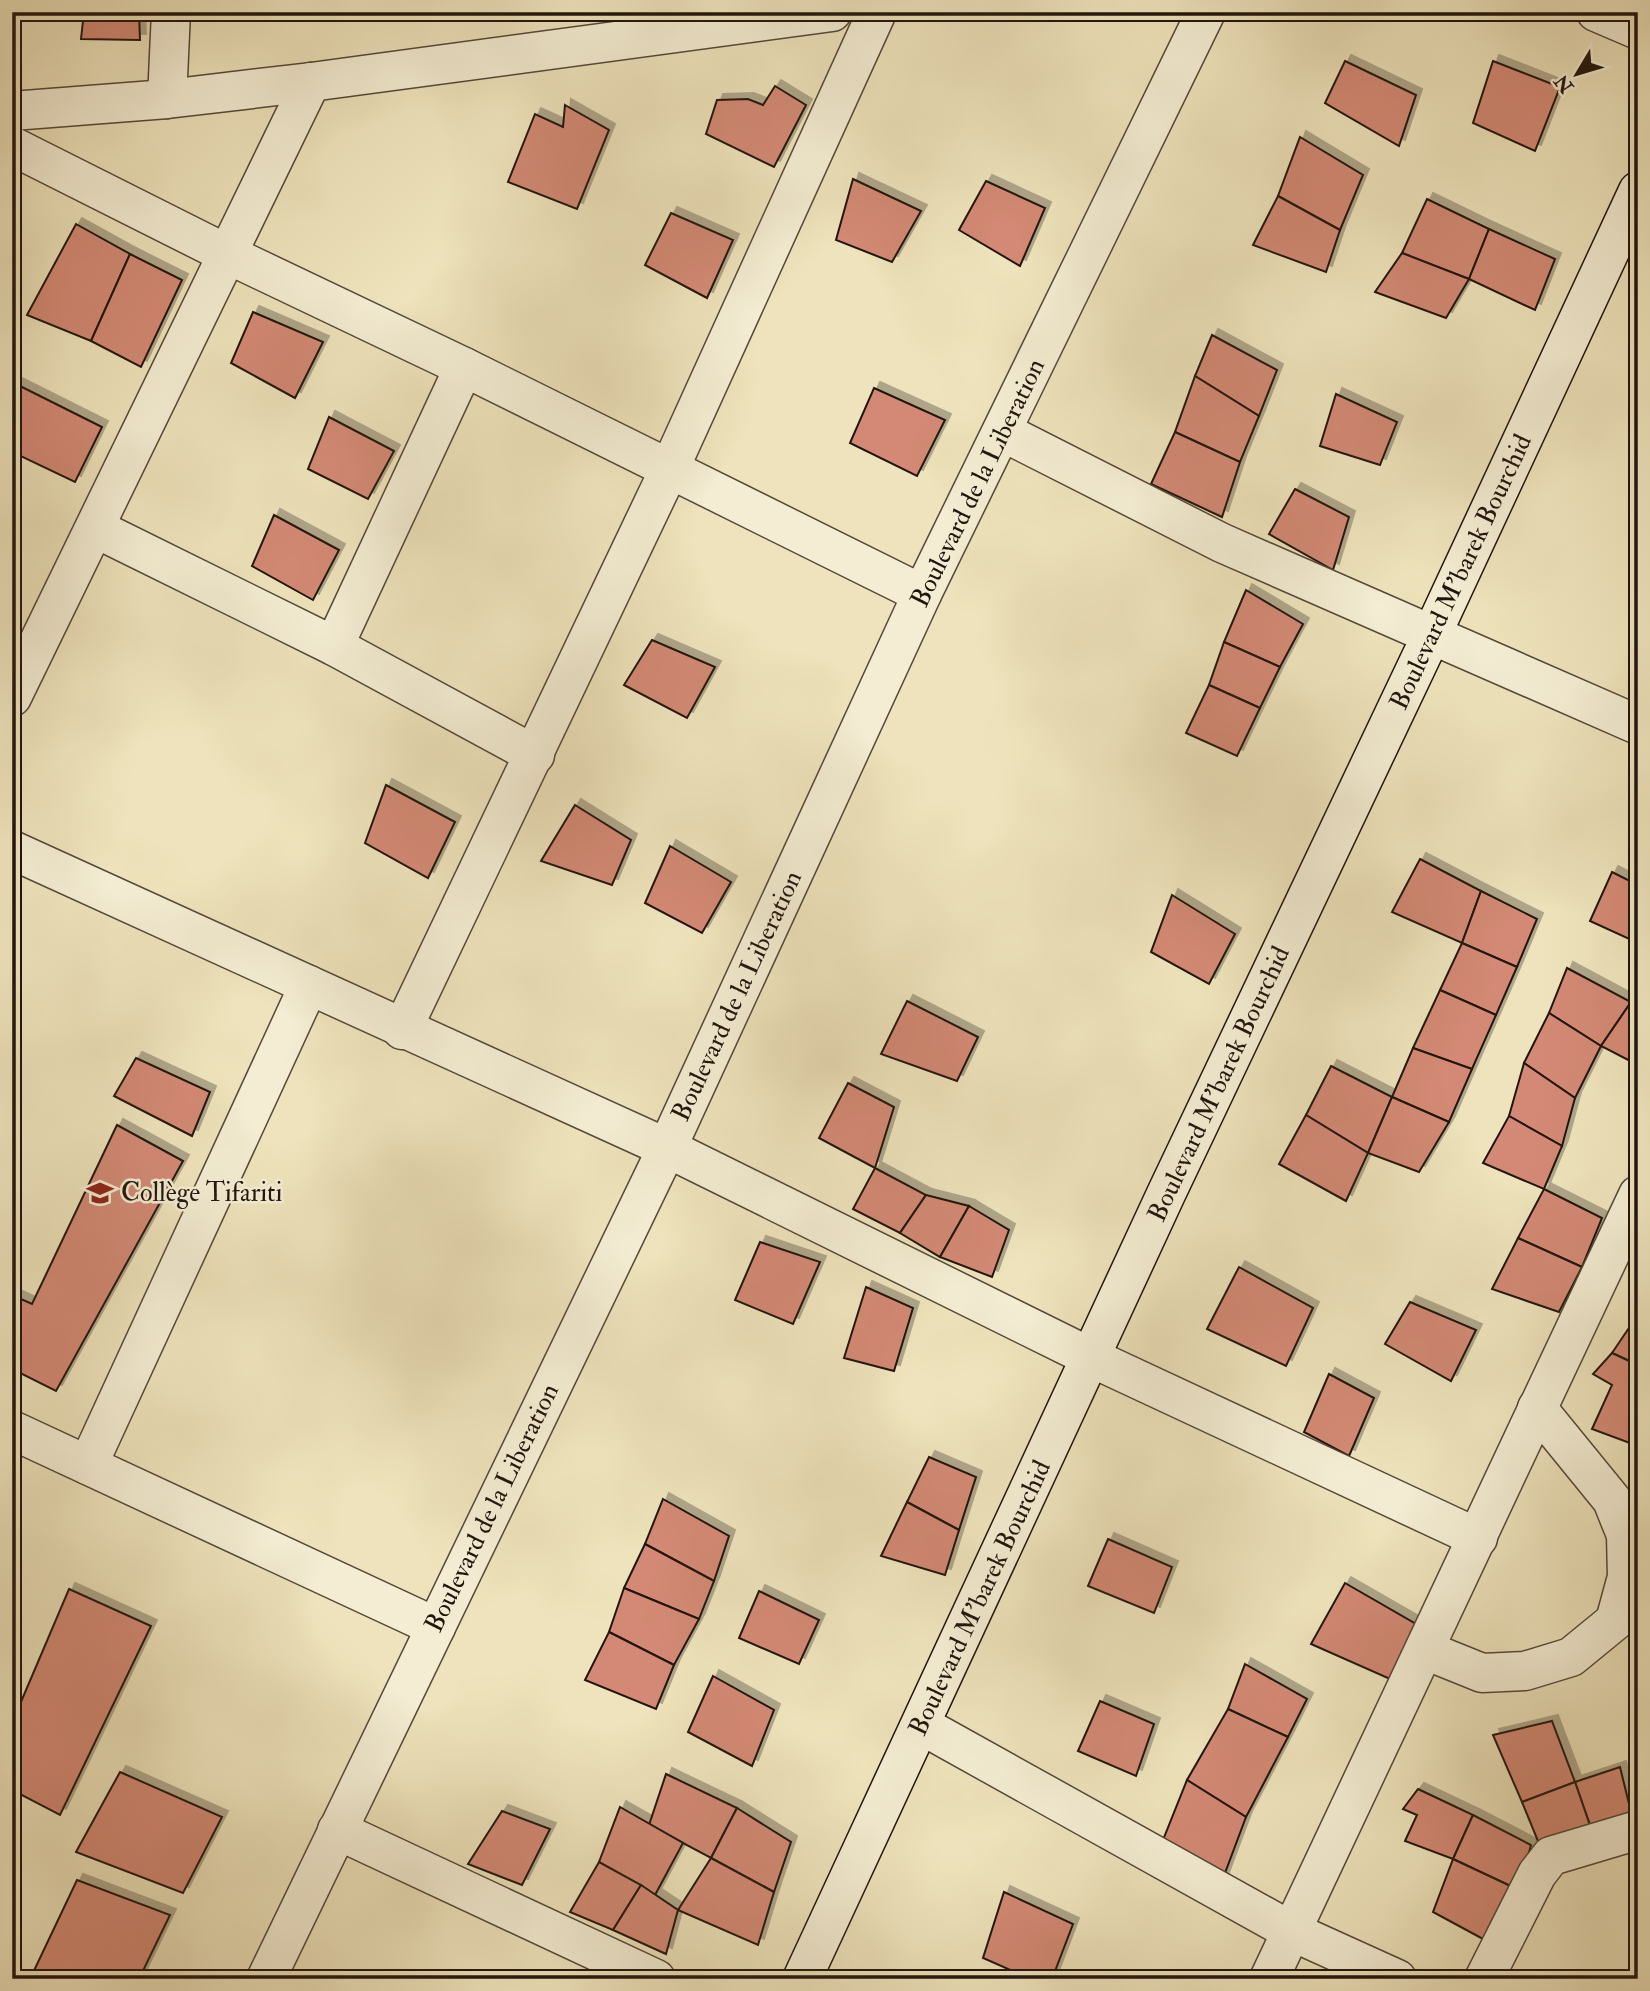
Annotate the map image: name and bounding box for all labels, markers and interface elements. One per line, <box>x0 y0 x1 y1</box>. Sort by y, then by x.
north arrow <box>1542 38 1612 108</box>
text: N <box>1549 69 1580 99</box>
street label: Boulevard de la Liberation <box>904 353 1052 613</box>
street label: Boulevard M'barek Bourchid <box>1383 429 1539 715</box>
street label: Boulevard de la Liberation <box>665 866 809 1126</box>
street label: Boulevard M'barek Bourchid <box>1141 941 1297 1227</box>
place label: Collège Tifariti <box>121 1177 283 1209</box>
school or university icon: Collège Tifariti <box>85 1178 115 1208</box>
street label: Boulevard de la Liberation <box>418 1378 566 1638</box>
street label: Boulevard M'barek Bourchid <box>902 1455 1058 1741</box>

